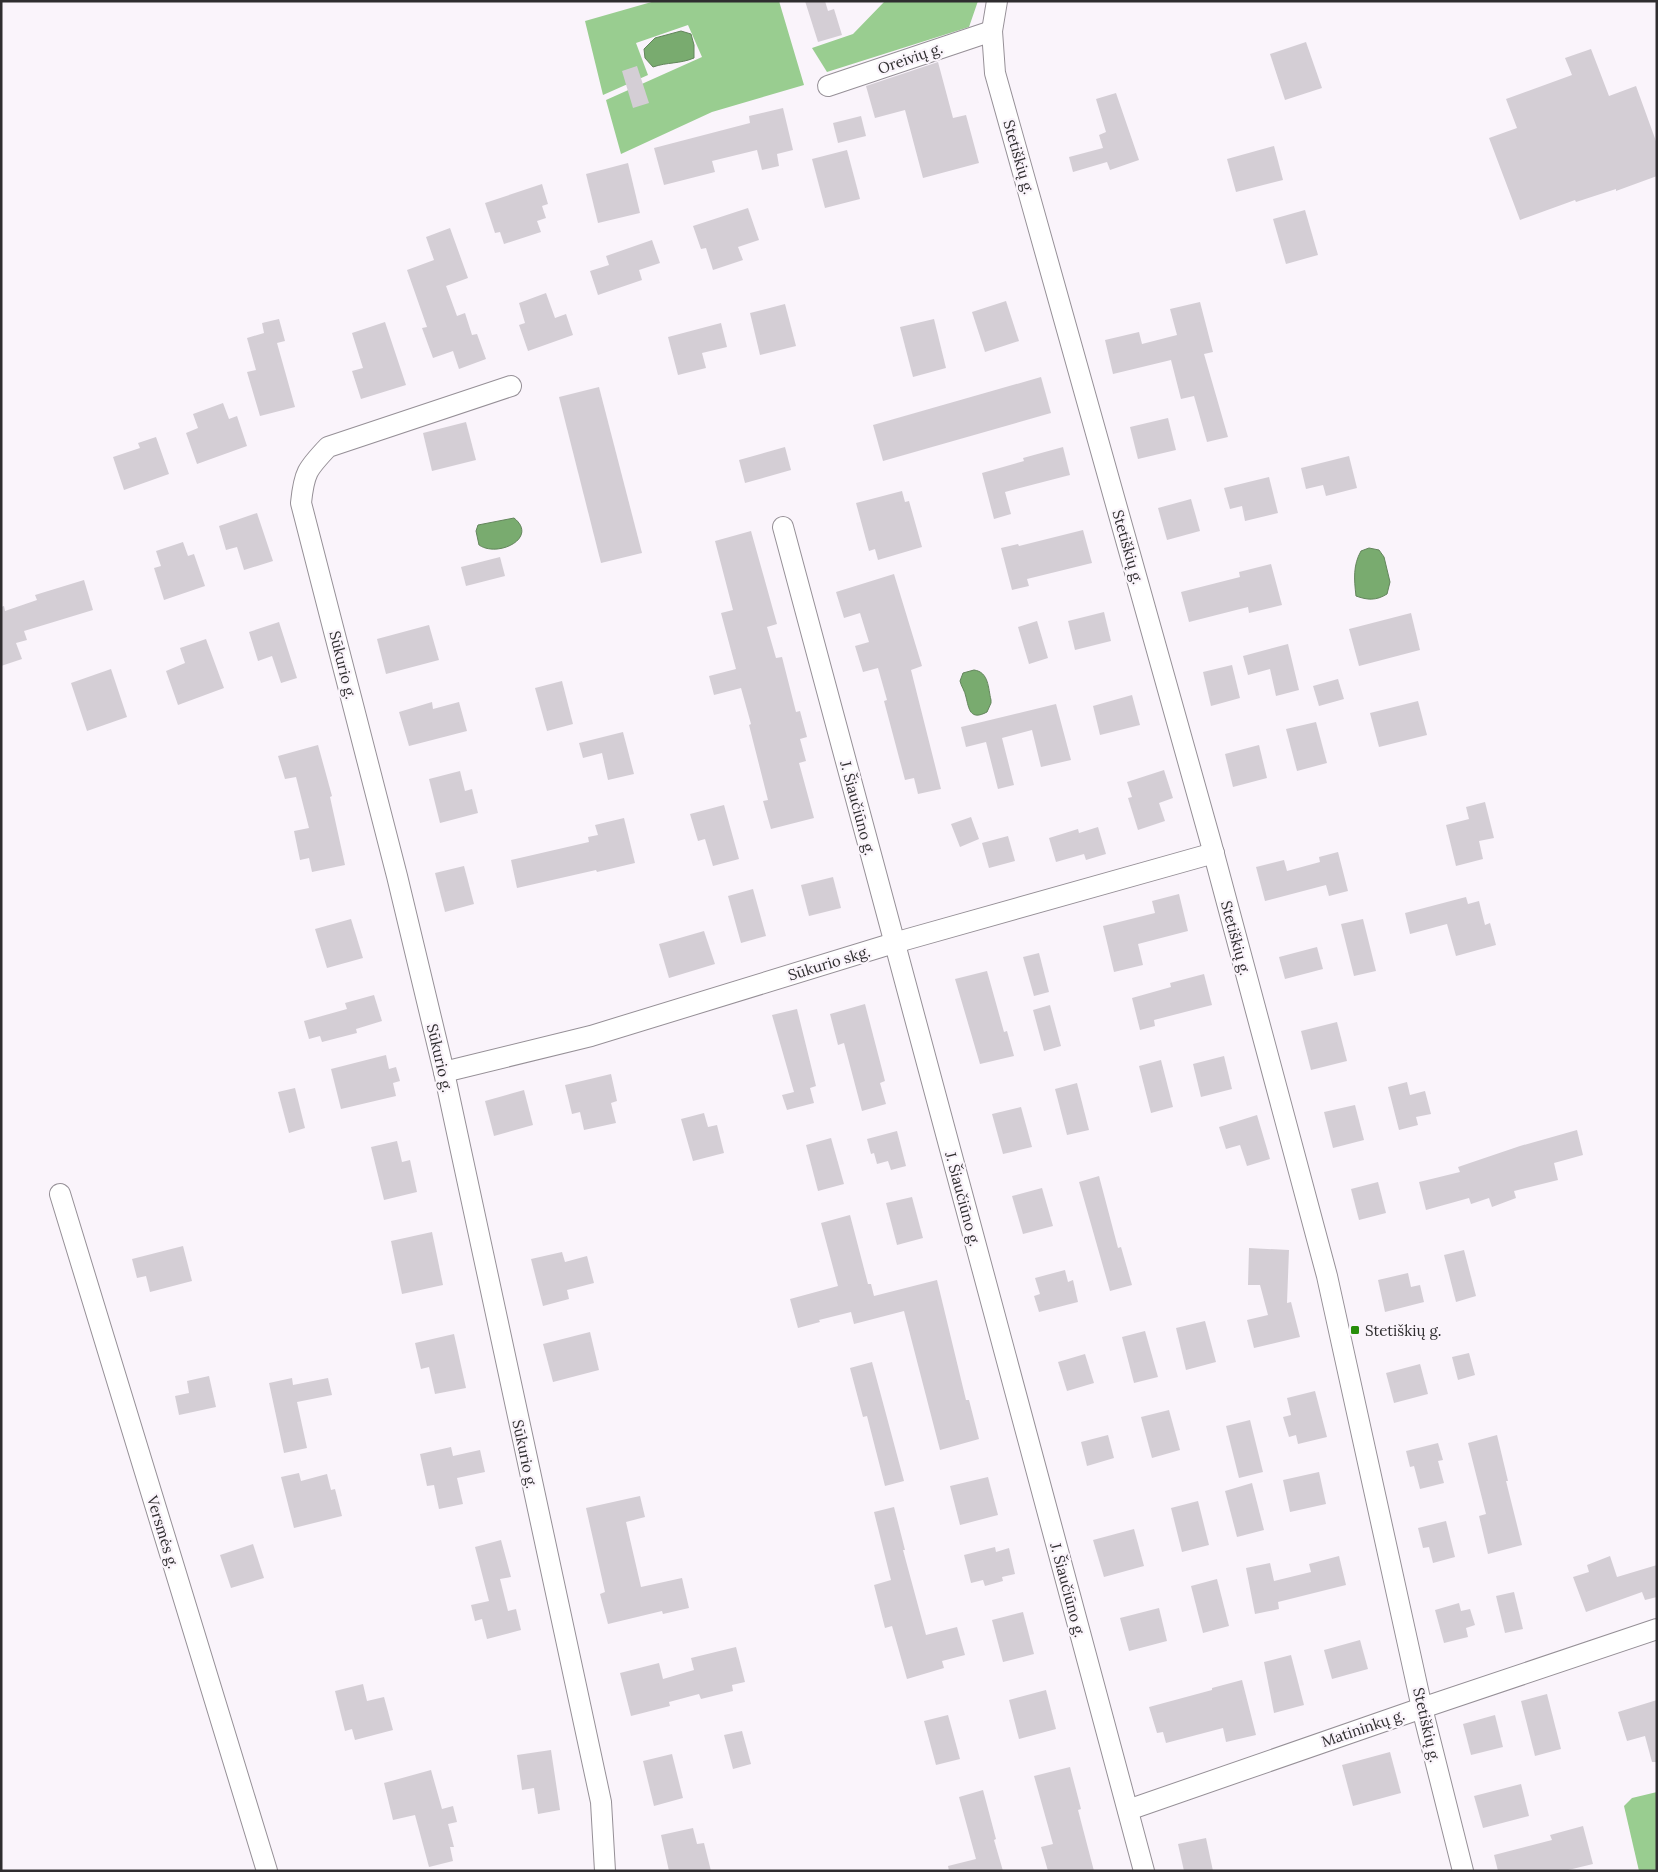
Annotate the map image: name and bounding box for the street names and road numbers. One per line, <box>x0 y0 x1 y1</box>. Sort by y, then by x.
street label: Oreivių g. <box>875 38 945 78</box>
street label: Stetiškių g. <box>999 118 1039 196</box>
street label: Stetiškių g. <box>1108 508 1148 586</box>
street label: Sūkurio g. <box>325 629 361 701</box>
street label: J. Šiaučiūno g. <box>836 758 880 857</box>
street label: Stetiškių g. <box>1217 899 1255 977</box>
street label: Sūkurio skg. <box>786 942 872 984</box>
street label: Sūkurio g. <box>423 1022 457 1094</box>
street label: J. Šiaučiūno g. <box>941 1149 985 1248</box>
street label: Sūkurio g. <box>508 1418 542 1490</box>
street label: Versmės g. <box>143 1492 183 1571</box>
street label: J. Šiaučiūno g. <box>1046 1540 1090 1639</box>
street label: Stetiškių g. <box>1409 1686 1445 1764</box>
street label: Matininkų g. <box>1319 1705 1407 1751</box>

